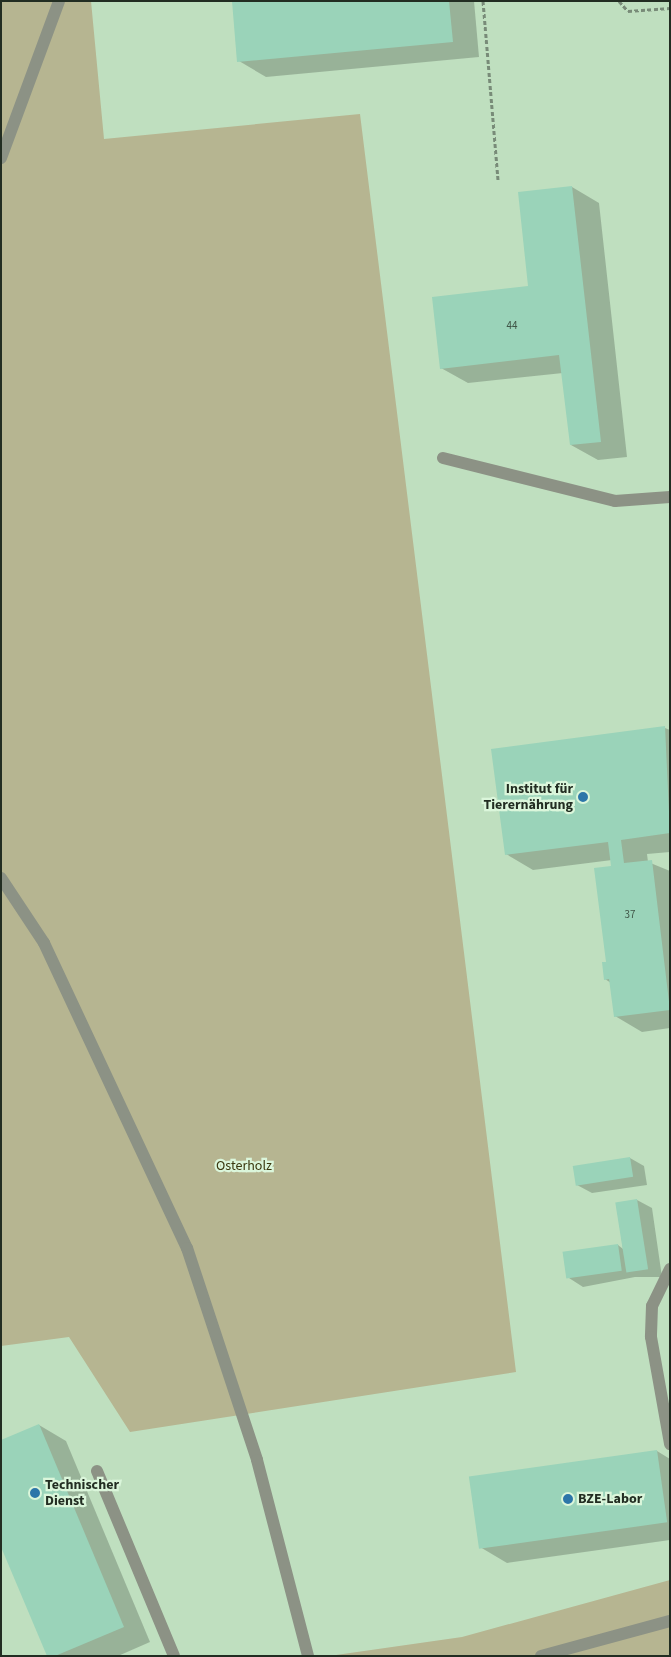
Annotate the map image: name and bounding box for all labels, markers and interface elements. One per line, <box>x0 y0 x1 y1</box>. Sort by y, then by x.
house number: 44 <box>507 319 517 333</box>
place label: Institut für Tierernährung <box>483 781 573 814</box>
marker: Institut für Tierernährung <box>577 791 589 803</box>
house number: 37 <box>625 908 635 922</box>
park label: Osterholz <box>216 1158 272 1174</box>
place label: Technischer Dienst <box>45 1477 119 1510</box>
marker: Technischer Dienst <box>29 1487 41 1499</box>
place label: BZE-Labor <box>578 1491 642 1507</box>
marker: BZE-Labor <box>562 1493 574 1505</box>

